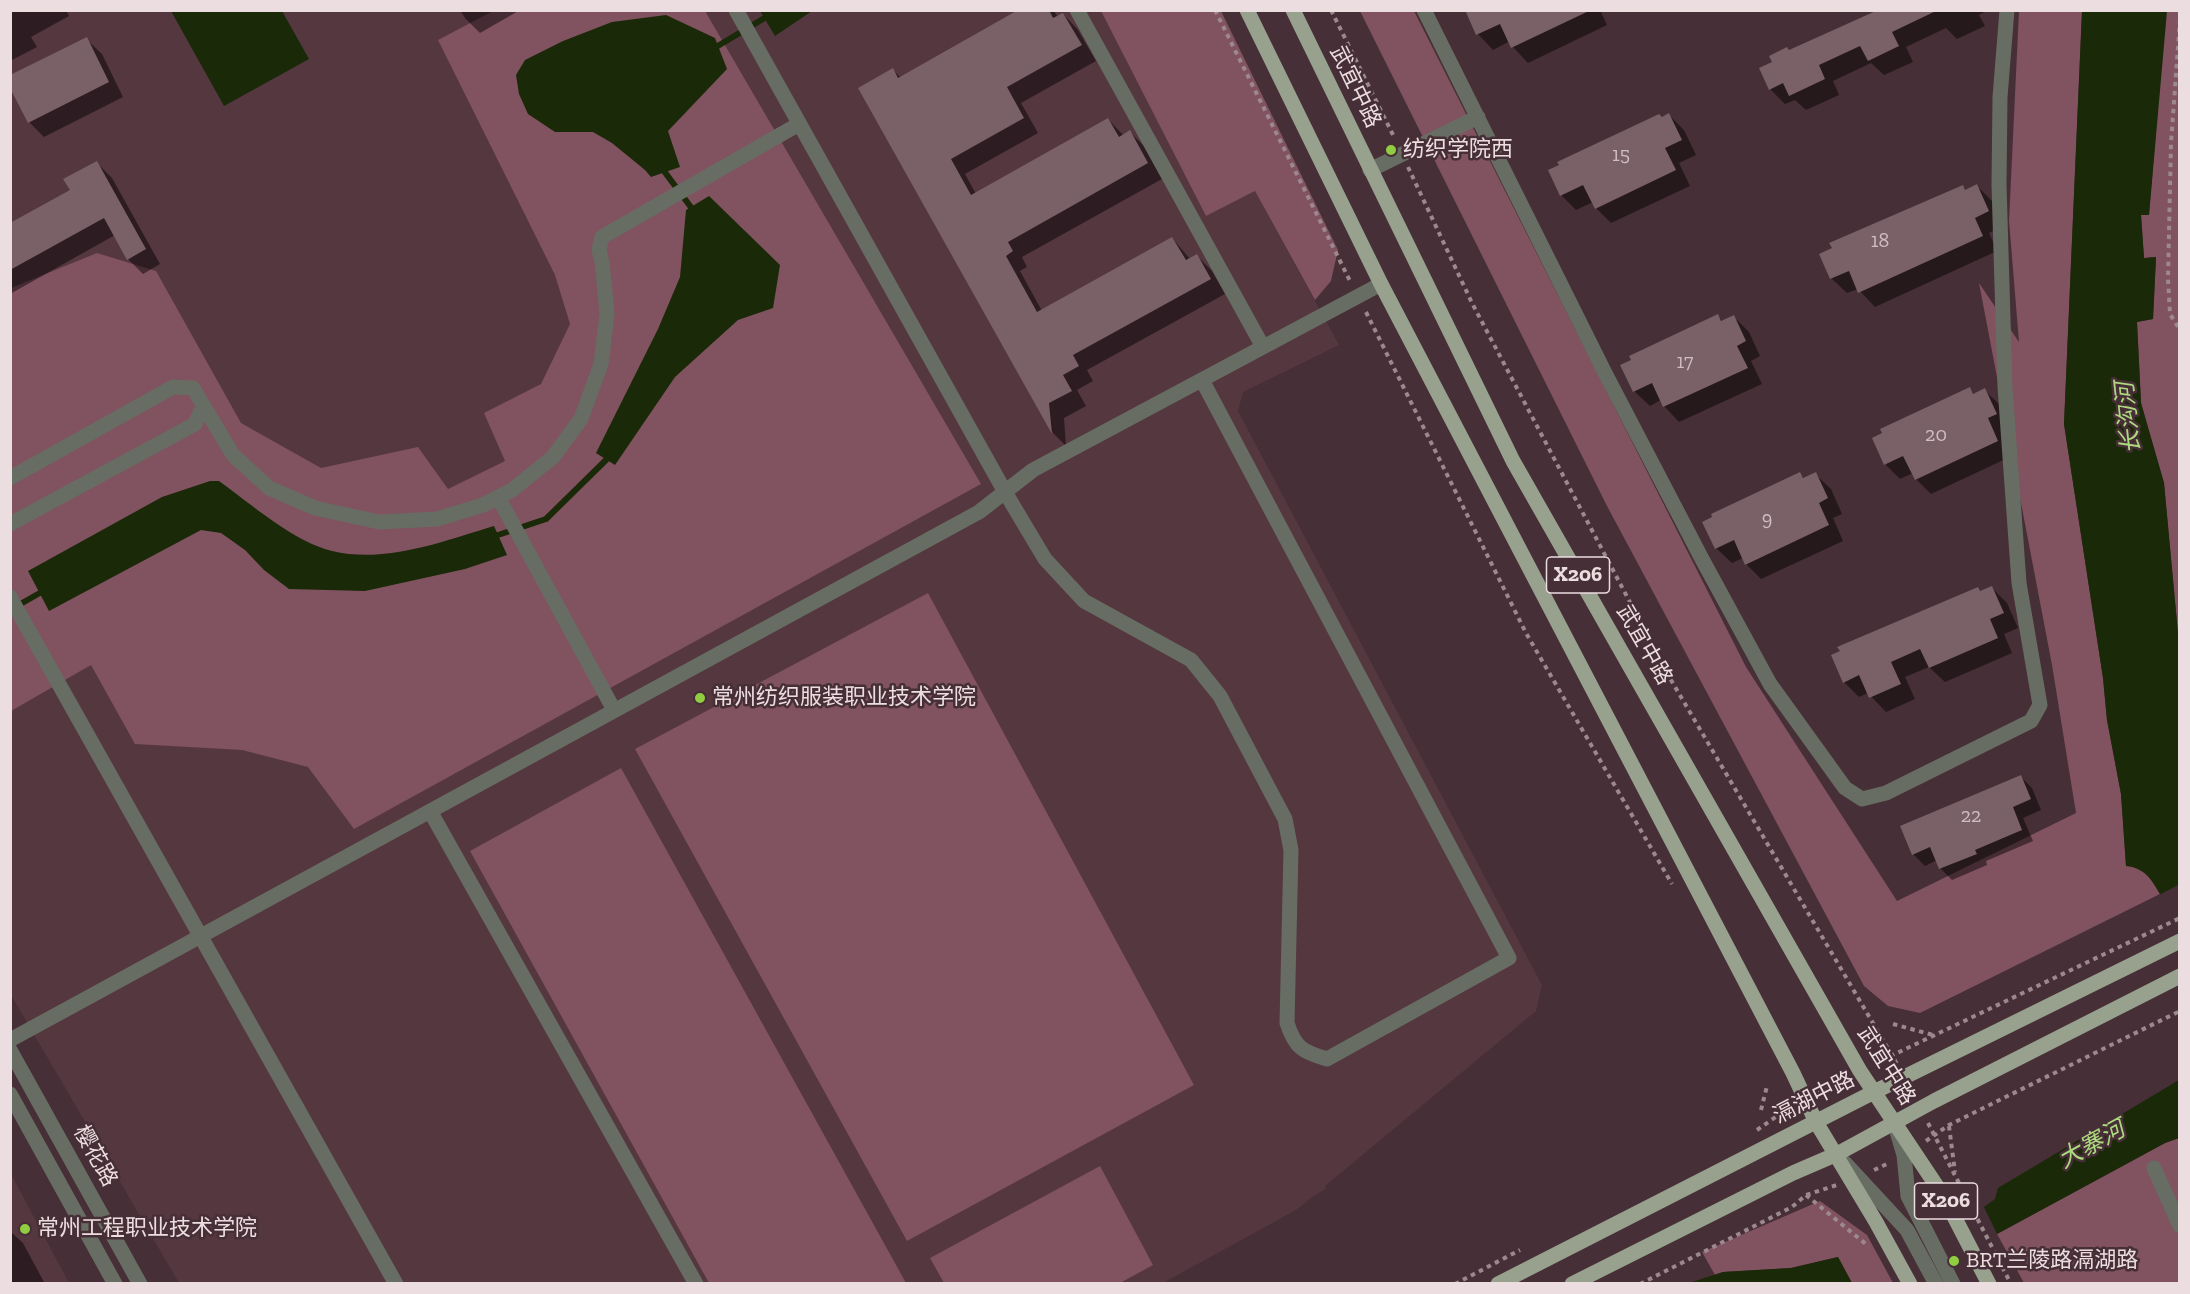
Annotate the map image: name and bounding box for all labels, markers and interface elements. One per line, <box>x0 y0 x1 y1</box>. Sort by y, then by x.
street label: 武宜中路 <box>1324 42 1386 132</box>
place label: 纺织学院西 <box>1403 137 1513 163</box>
marker: 纺织学院西 <box>1384 143 1398 157</box>
house number: 15 <box>1612 143 1630 167</box>
house number: 18 <box>1871 229 1889 253</box>
house number: 17 <box>1677 350 1693 374</box>
water label: 长沟河 <box>2111 381 2147 455</box>
house number: 20 <box>1925 423 1947 447</box>
house number: 9 <box>1762 507 1772 531</box>
road number: X206 <box>1546 557 1610 593</box>
street label: 武宜中路 <box>1611 600 1677 690</box>
place label: 常州纺织服装职业技术学院 <box>712 685 976 711</box>
marker: 常州纺织服装职业技术学院 <box>693 691 707 705</box>
house number: 22 <box>1961 804 1981 828</box>
street label: 武宜中路 <box>1851 1022 1921 1110</box>
street label: 滆湖中路 <box>1769 1066 1859 1130</box>
water label: 大寨河 <box>2054 1115 2130 1175</box>
street label: 樱花路 <box>67 1121 123 1191</box>
road number: X206 <box>1914 1183 1978 1219</box>
place label: 常州工程职业技术学院 <box>37 1216 257 1242</box>
marker: 常州工程职业技术学院 <box>18 1222 32 1236</box>
place label: BRT兰陵路滆湖路 <box>1966 1248 2138 1274</box>
marker: BRT兰陵路滆湖路 <box>1947 1254 1961 1268</box>

